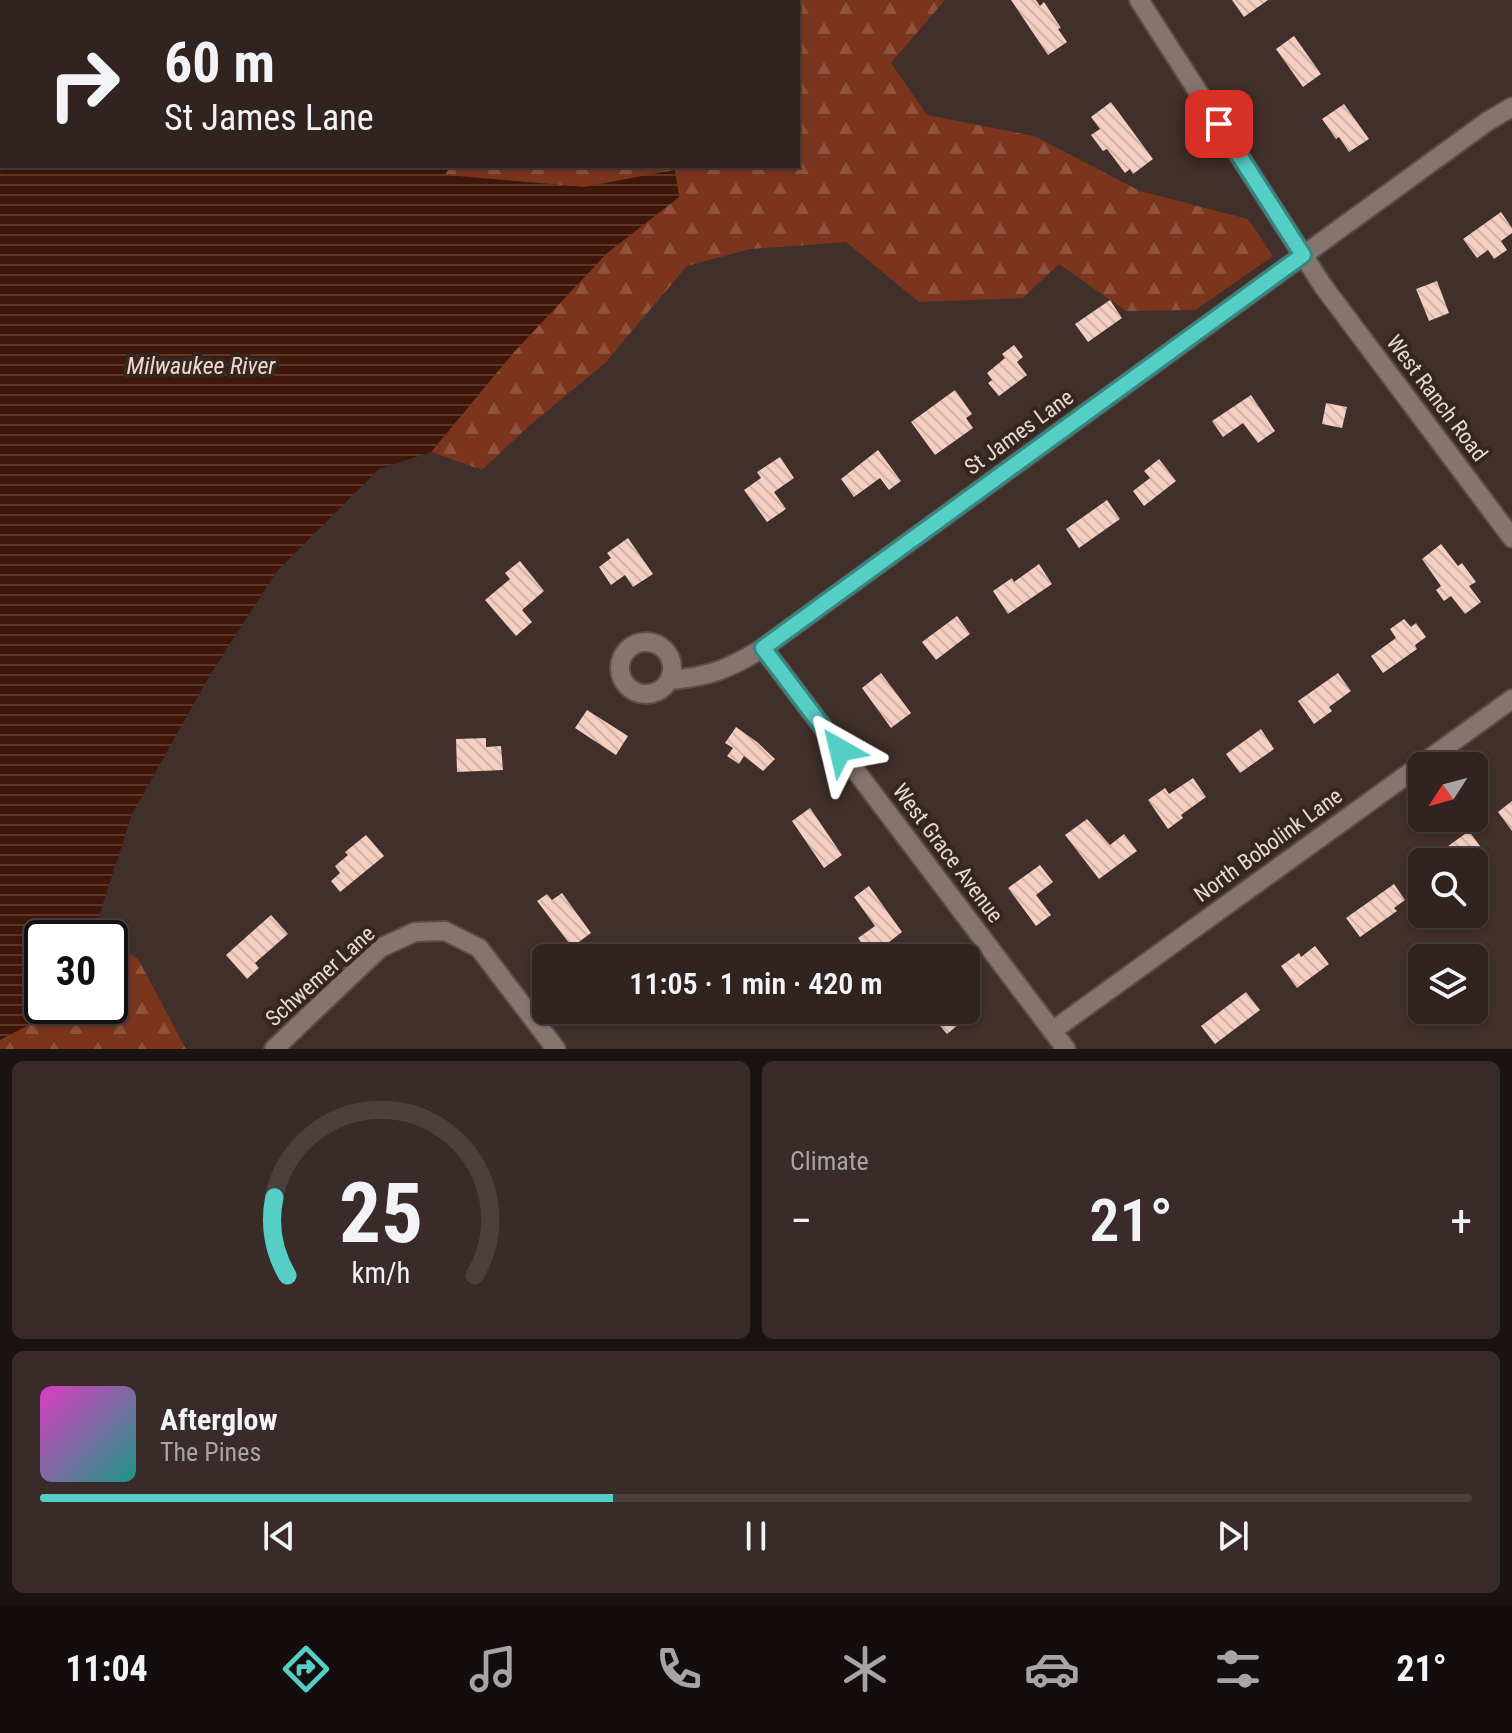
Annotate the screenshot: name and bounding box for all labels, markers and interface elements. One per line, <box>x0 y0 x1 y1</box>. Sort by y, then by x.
text: 60 m <box>164 30 275 96</box>
icon: right <box>32 32 136 136</box>
pin <box>1185 90 1253 158</box>
text: St James Lane <box>164 97 374 139</box>
icon: arrive <box>1197 102 1241 146</box>
street label: West Ranch Road <box>1382 330 1492 466</box>
water label: Milwaukee River <box>127 352 276 380</box>
street label: St James Lane <box>960 384 1078 480</box>
position arrow <box>798 708 882 792</box>
north arrow <box>1408 752 1488 832</box>
map controls <box>1408 752 1488 1024</box>
street label: West Grace Avenue <box>888 779 1008 927</box>
street label: North Bobolink Lane <box>1189 783 1347 907</box>
button: search <box>1408 848 1488 928</box>
speed limit sign: 30 <box>24 920 128 1024</box>
street label: Schwemer Lane <box>261 921 379 1031</box>
button: layers <box>1408 944 1488 1024</box>
text: 11:05 · 1 min · 420 m <box>629 966 883 1001</box>
text: Climate <box>790 1146 869 1176</box>
text: 25 <box>339 1165 423 1262</box>
text: 21° <box>1089 1185 1173 1256</box>
text: − <box>790 1195 812 1247</box>
text: + <box>1450 1195 1472 1247</box>
text: km/h <box>352 1256 410 1290</box>
text: Afterglow <box>160 1402 278 1437</box>
text: The Pines <box>160 1437 261 1467</box>
icon: previous <box>257 1514 301 1558</box>
icon: pause <box>734 1514 778 1558</box>
icon: next <box>1211 1514 1255 1558</box>
icon: directions <box>278 1641 334 1697</box>
icon: music <box>465 1641 521 1697</box>
icon: phone <box>651 1641 707 1697</box>
icon: climate <box>837 1641 893 1697</box>
icon: car <box>1024 1641 1080 1697</box>
icon: filters <box>1210 1641 1266 1697</box>
text: 11:04 <box>65 1648 148 1690</box>
text: 21° <box>1396 1648 1447 1690</box>

